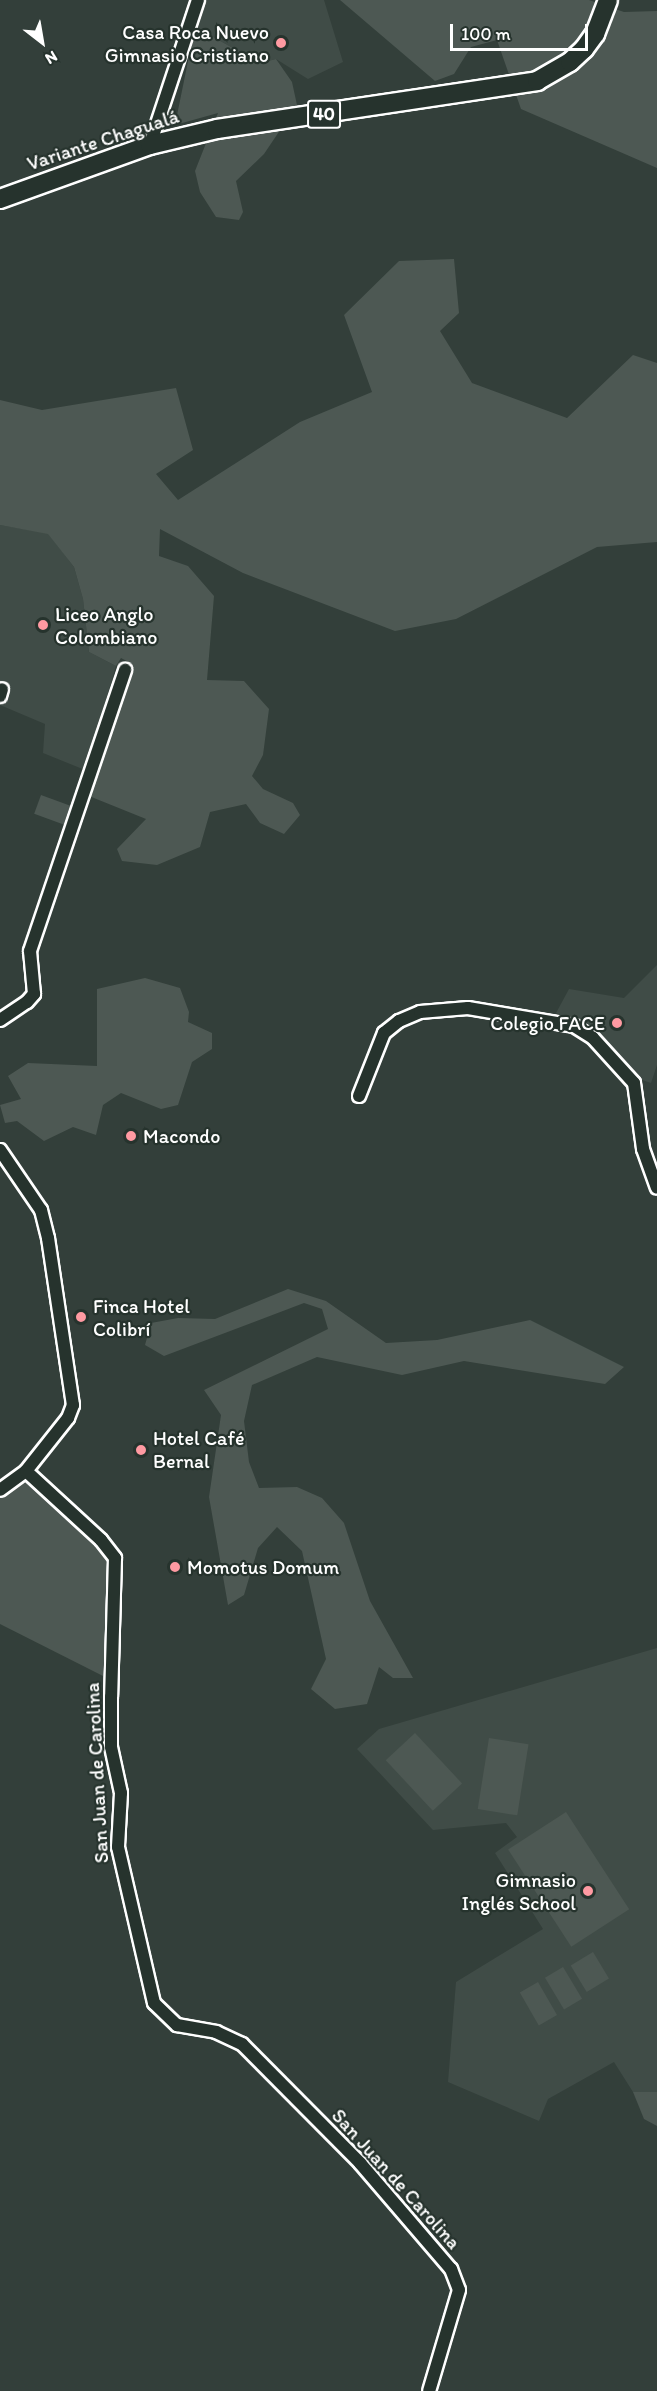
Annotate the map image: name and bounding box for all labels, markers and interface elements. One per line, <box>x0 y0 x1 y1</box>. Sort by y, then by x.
north arrow <box>12 12 72 72</box>
scale bar <box>453 12 591 50</box>
place label: Casa Roca Nuevo Gimnasio Cristiano <box>105 20 269 67</box>
text: 100 m <box>461 23 511 45</box>
marker: Casa Roca Nuevo Gimnasio Cristiano <box>274 36 288 50</box>
text: N <box>42 47 61 69</box>
road number: 40 <box>306 99 342 129</box>
street label: Variante Chagualá <box>24 104 182 176</box>
place label: Liceo Anglo Colombiano <box>55 602 157 649</box>
marker: Liceo Anglo Colombiano <box>36 618 50 632</box>
place label: Colegio FACE <box>490 1011 605 1035</box>
marker: Colegio FACE <box>610 1016 624 1030</box>
place label: Macondo <box>143 1124 220 1148</box>
marker: Macondo <box>124 1129 138 1143</box>
place label: Finca Hotel Colibrí <box>93 1294 190 1341</box>
marker: Finca Hotel Colibrí <box>74 1310 88 1324</box>
place label: Hotel Café Bernal <box>153 1426 244 1473</box>
marker: Hotel Café Bernal <box>134 1443 148 1457</box>
place label: Momotus Domum <box>187 1555 339 1579</box>
marker: Momotus Domum <box>168 1560 182 1574</box>
street label: San Juan de Carolina <box>80 1681 114 1865</box>
place label: Gimnasio Inglés School <box>462 1868 576 1915</box>
marker: Gimnasio Inglés School <box>581 1884 595 1898</box>
street label: San Juan de Carolina <box>326 2103 466 2255</box>

